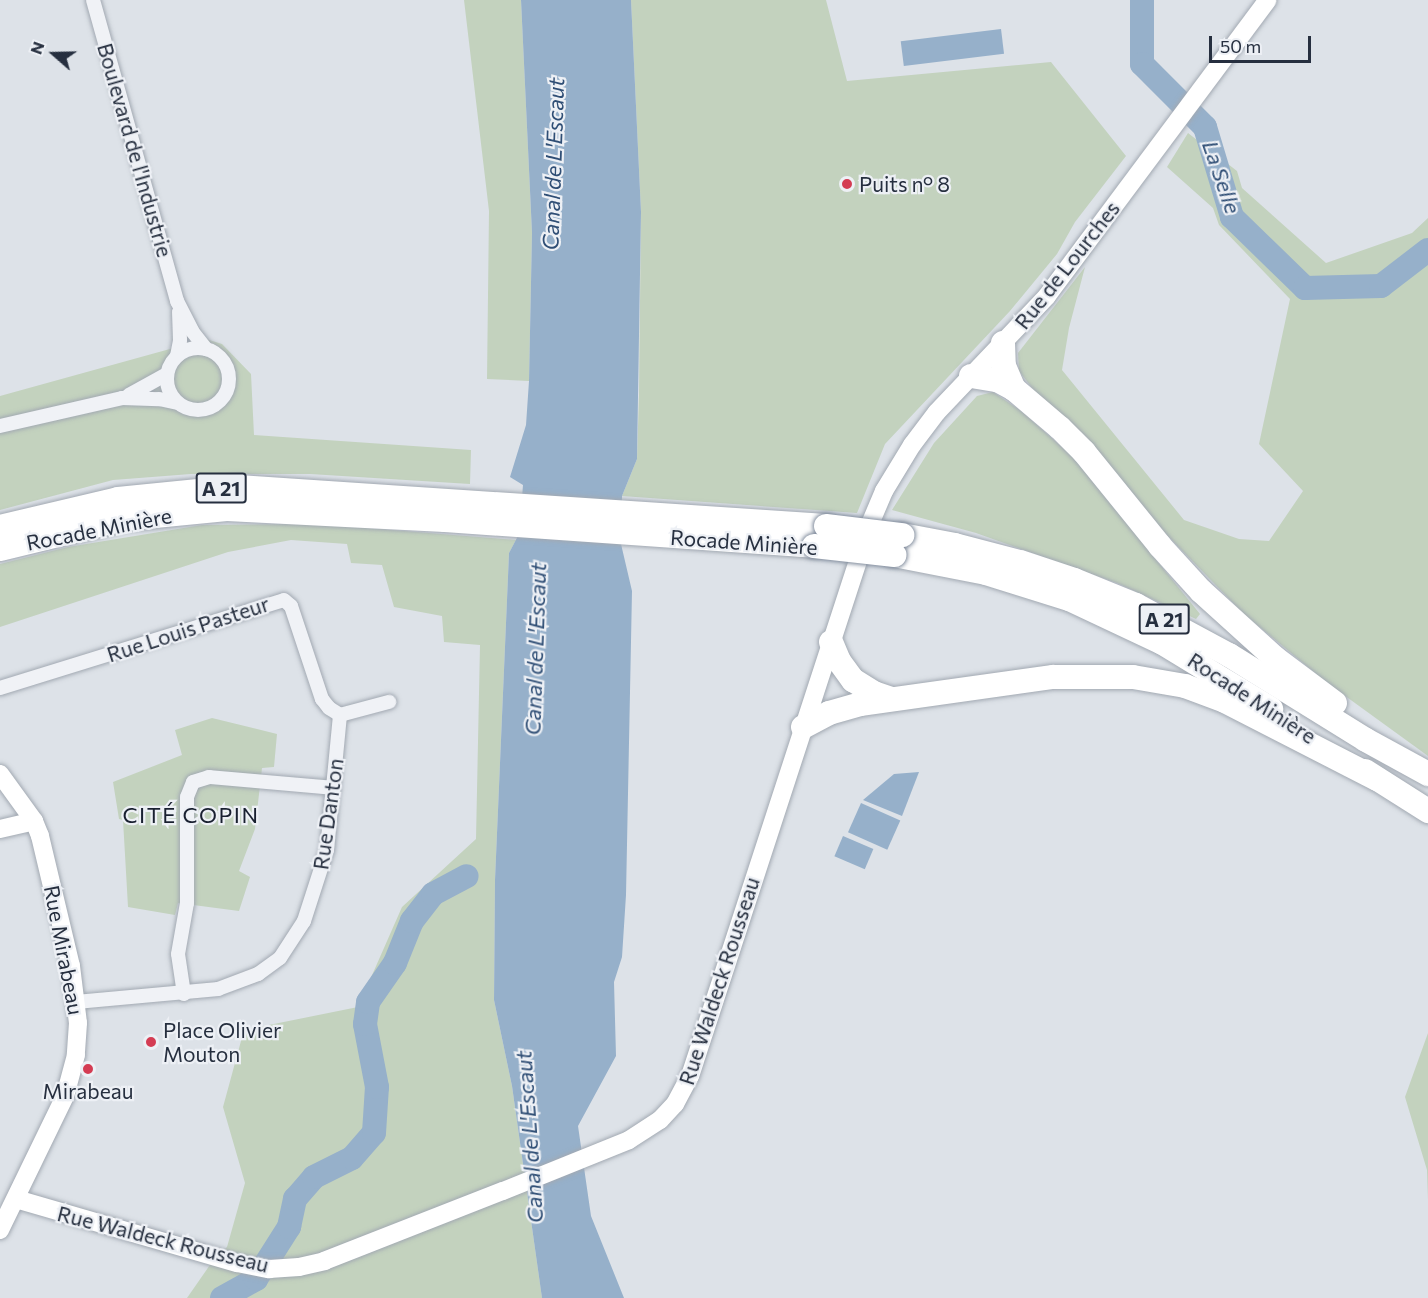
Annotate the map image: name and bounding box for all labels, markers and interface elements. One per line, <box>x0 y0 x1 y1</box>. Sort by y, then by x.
north arrow <box>24 24 84 84</box>
scale bar <box>1212 24 1314 62</box>
text: 50 m <box>1220 35 1261 57</box>
text: N <box>26 39 48 57</box>
street label: Boulevard de l'Industrie <box>92 40 178 260</box>
water label: Canal de L'Escaut <box>537 77 569 251</box>
water label: La Selle <box>1197 137 1247 217</box>
place label: Puits n° 8 <box>859 171 950 197</box>
marker: Puits n° 8 <box>840 177 854 191</box>
street label: Rue de Lourches <box>1009 196 1125 334</box>
road number: A 21 <box>196 471 246 505</box>
street label: Rocade Minière <box>24 503 174 555</box>
street label: Rocade Minière <box>669 524 819 560</box>
water label: Canal de L'Escaut <box>519 562 551 736</box>
street label: Rue Louis Pasteur <box>104 591 272 667</box>
road number: A 21 <box>1138 602 1190 636</box>
street label: Rocade Minière <box>1183 647 1321 749</box>
street label: Rue Danton <box>308 757 348 871</box>
district label: CITÉ COPIN <box>122 802 260 828</box>
street label: Rue Waldeck Rousseau <box>673 874 765 1088</box>
street label: Rue Mirabeau <box>39 883 89 1017</box>
place label: Place Olivier Mouton <box>163 1017 282 1067</box>
marker: Place Olivier Mouton <box>144 1035 158 1049</box>
water label: Canal de L'Escaut <box>510 1050 548 1224</box>
marker: Mirabeau <box>81 1062 95 1076</box>
place label: Mirabeau <box>43 1078 133 1104</box>
street label: Rue Waldeck Rousseau <box>55 1201 271 1277</box>

